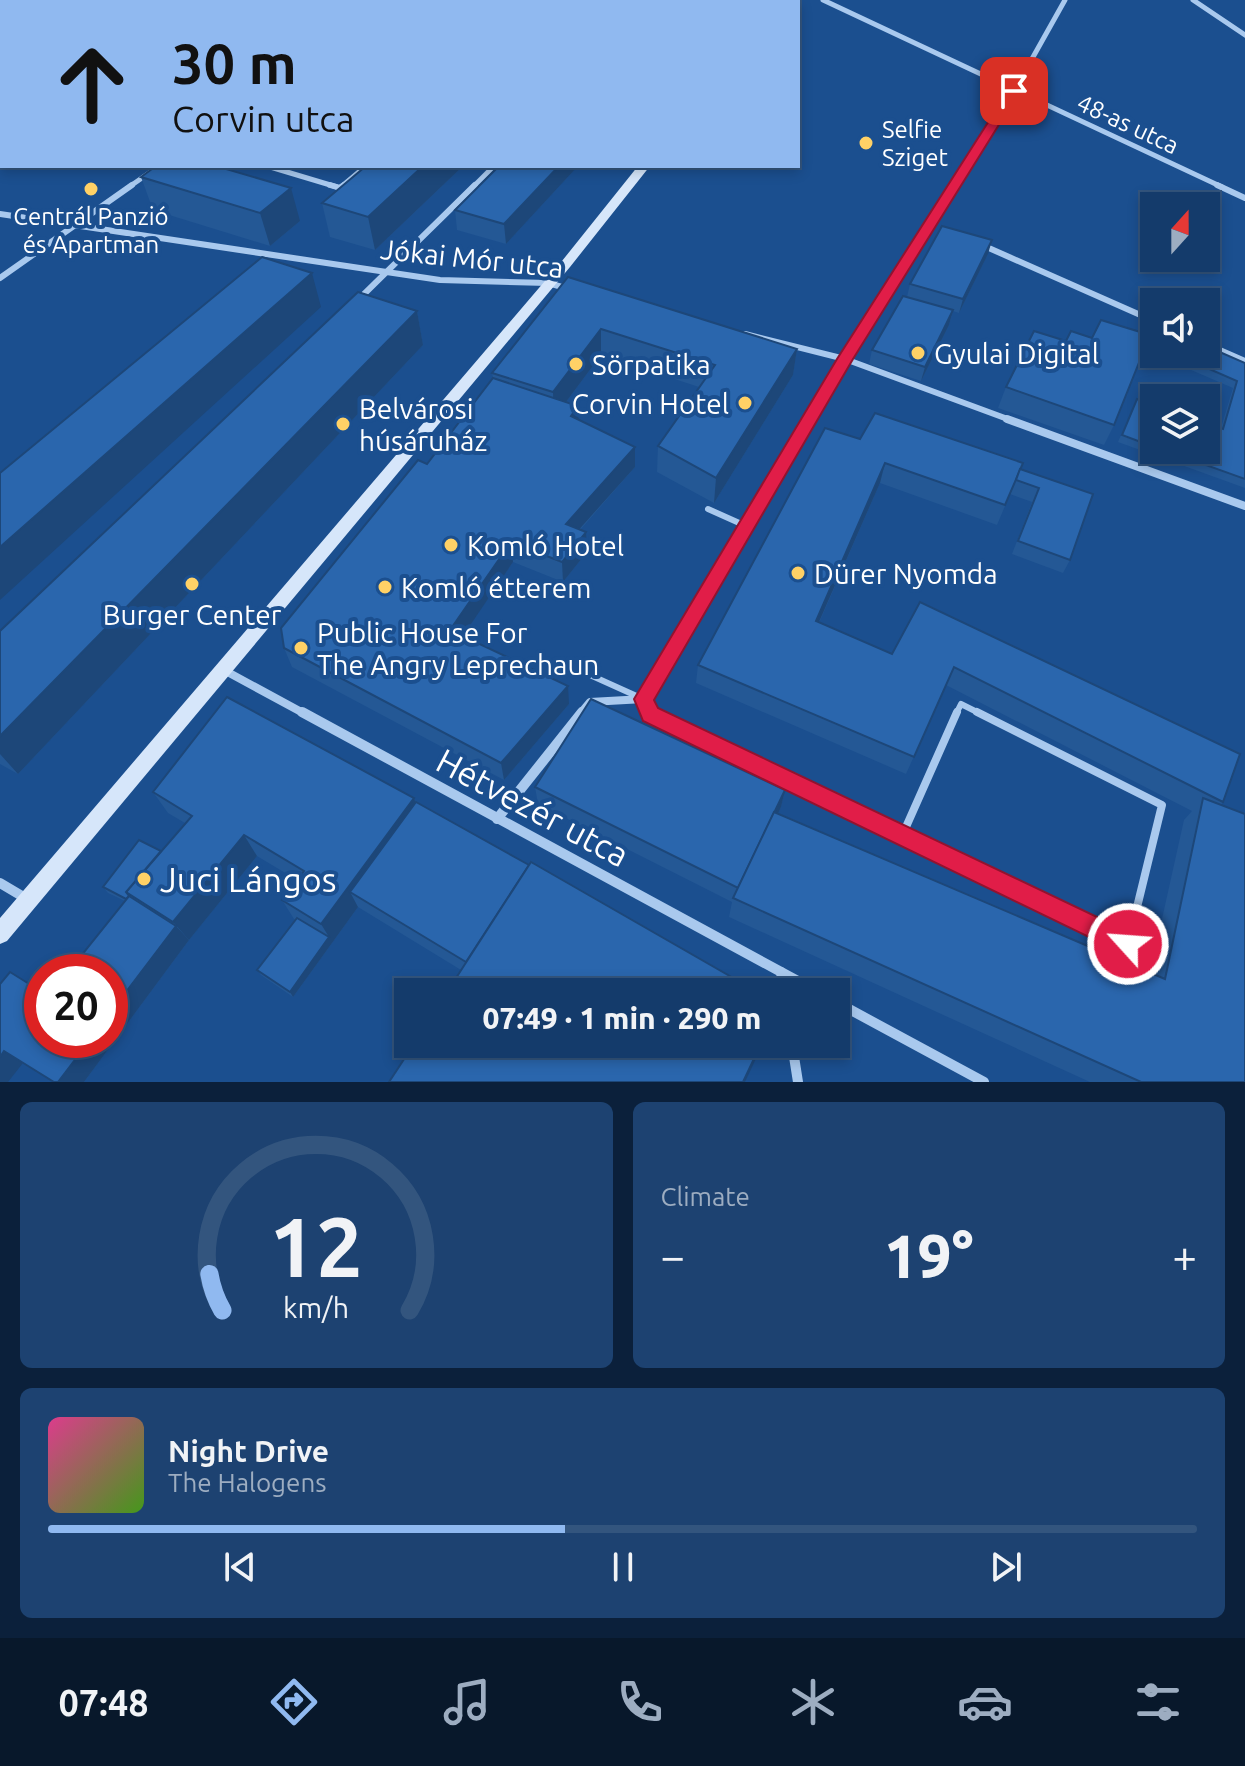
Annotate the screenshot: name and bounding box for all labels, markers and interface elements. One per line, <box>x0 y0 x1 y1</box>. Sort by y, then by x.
icon: ahead <box>40 32 144 136</box>
text: 30 m <box>172 32 297 95</box>
pin <box>980 57 1048 125</box>
icon: arrive <box>992 69 1036 113</box>
street label: 48-as utca <box>1073 89 1183 159</box>
text: Corvin utca <box>172 98 354 139</box>
place label: Selfie Sziget <box>882 116 948 171</box>
marker: Selfie Sziget <box>857 134 875 152</box>
marker: Centrál Panzió és Apartman <box>82 180 100 198</box>
north arrow <box>1140 192 1220 272</box>
map controls <box>1140 192 1220 464</box>
place label: Centrál Panzió és Apartman <box>13 203 169 258</box>
street label: Jókai Mór utca <box>379 233 565 283</box>
button: sound <box>1140 288 1220 368</box>
place label: Gyulai Digital <box>934 338 1099 369</box>
marker: Gyulai Digital <box>909 344 927 362</box>
place label: Sörpatika <box>592 349 711 380</box>
marker: Sörpatika <box>567 355 585 373</box>
button: layers <box>1140 384 1220 464</box>
place label: Corvin Hotel <box>572 388 729 419</box>
place label: Belvárosi húsáruház <box>359 393 487 456</box>
marker: Corvin Hotel <box>736 394 754 412</box>
marker: Belvárosi húsáruház <box>334 415 352 433</box>
place label: Komló Hotel <box>467 530 624 561</box>
marker: Komló Hotel <box>442 536 460 554</box>
place label: Dürer Nyomda <box>814 558 998 589</box>
marker: Dürer Nyomda <box>789 564 807 582</box>
place label: Komló étterem <box>401 572 591 603</box>
marker: Burger Center <box>183 575 201 593</box>
marker: Komló étterem <box>376 578 394 596</box>
place label: Burger Center <box>103 599 282 630</box>
place label: Public House For The Angry Leprechaun <box>317 617 599 680</box>
marker: Public House For The Angry Leprechaun <box>292 639 310 657</box>
street label: Hétvezér utca <box>431 741 635 873</box>
place label: Juci Lángos <box>160 860 336 898</box>
marker: Juci Lángos <box>135 870 153 888</box>
position arrow <box>1086 902 1170 986</box>
speed limit sign: 20 <box>24 954 128 1058</box>
text: 07:49 · 1 min · 290 m <box>483 1001 761 1035</box>
text: Climate <box>661 1182 750 1211</box>
text: 12 <box>269 1199 363 1293</box>
text: 19° <box>884 1222 973 1289</box>
text: − <box>661 1231 685 1280</box>
text: + <box>1172 1231 1197 1280</box>
text: km/h <box>283 1291 349 1323</box>
text: Night Drive <box>168 1434 329 1468</box>
text: The Halogens <box>168 1468 327 1497</box>
icon: previous <box>218 1545 262 1589</box>
icon: pause <box>601 1545 645 1589</box>
icon: next <box>984 1545 1028 1589</box>
icon: directions <box>266 1674 322 1730</box>
icon: music <box>439 1674 495 1730</box>
icon: phone <box>612 1674 668 1730</box>
icon: climate <box>785 1674 841 1730</box>
icon: car <box>957 1674 1013 1730</box>
icon: filters <box>1130 1674 1186 1730</box>
text: 07:48 <box>58 1682 149 1723</box>

